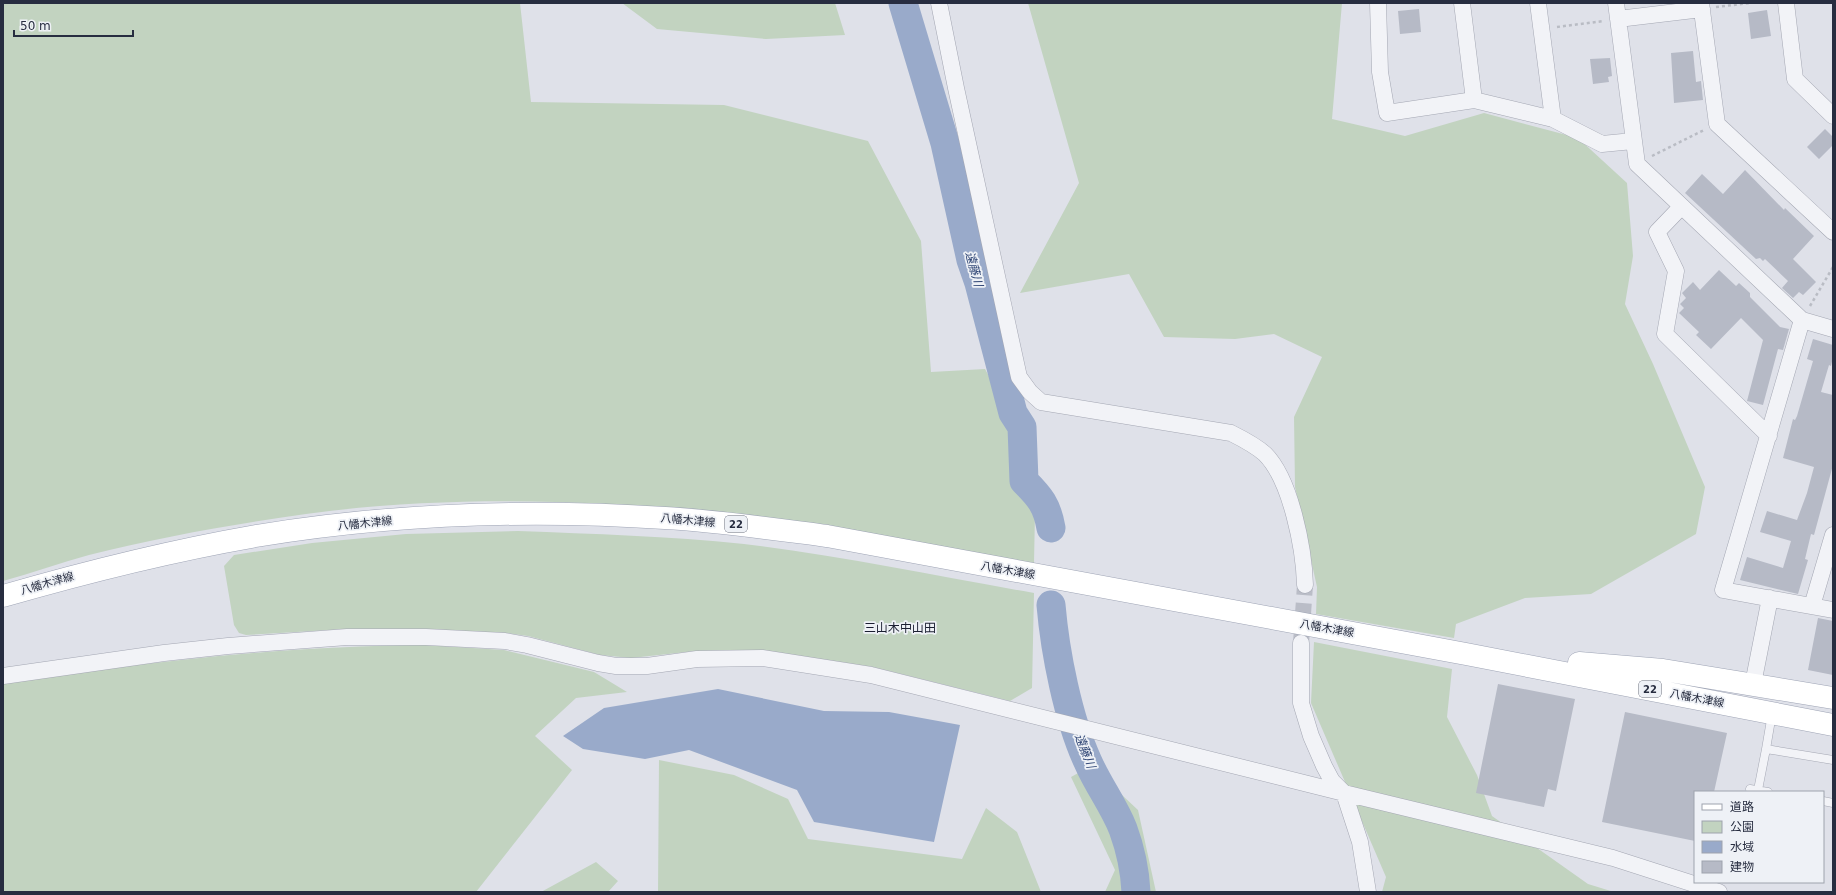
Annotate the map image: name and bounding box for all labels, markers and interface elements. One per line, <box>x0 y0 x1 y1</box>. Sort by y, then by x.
scale bar <box>14 12 133 38</box>
text: 50 m <box>20 19 51 33</box>
water label: 遠藤川 <box>963 250 986 290</box>
street label: 八幡木津線 <box>660 512 716 529</box>
street label: 八幡木津線 <box>337 514 393 533</box>
road number: 22 <box>725 516 747 532</box>
street label: 八幡木津線 <box>980 559 1036 582</box>
street label: 八幡木津線 <box>19 570 75 597</box>
street label: 八幡木津線 <box>1299 617 1355 640</box>
district label: 三山木中山田 <box>864 621 936 635</box>
road number: 22 <box>1639 681 1661 697</box>
street label: 八幡木津線 <box>1669 687 1725 710</box>
water label: 遠藤川 <box>1072 732 1099 772</box>
legend <box>1694 791 1824 883</box>
text: 道路 <box>1730 800 1754 814</box>
text: 公園 <box>1730 820 1754 834</box>
text: 水域 <box>1730 840 1754 854</box>
text: 建物 <box>1730 860 1754 874</box>

